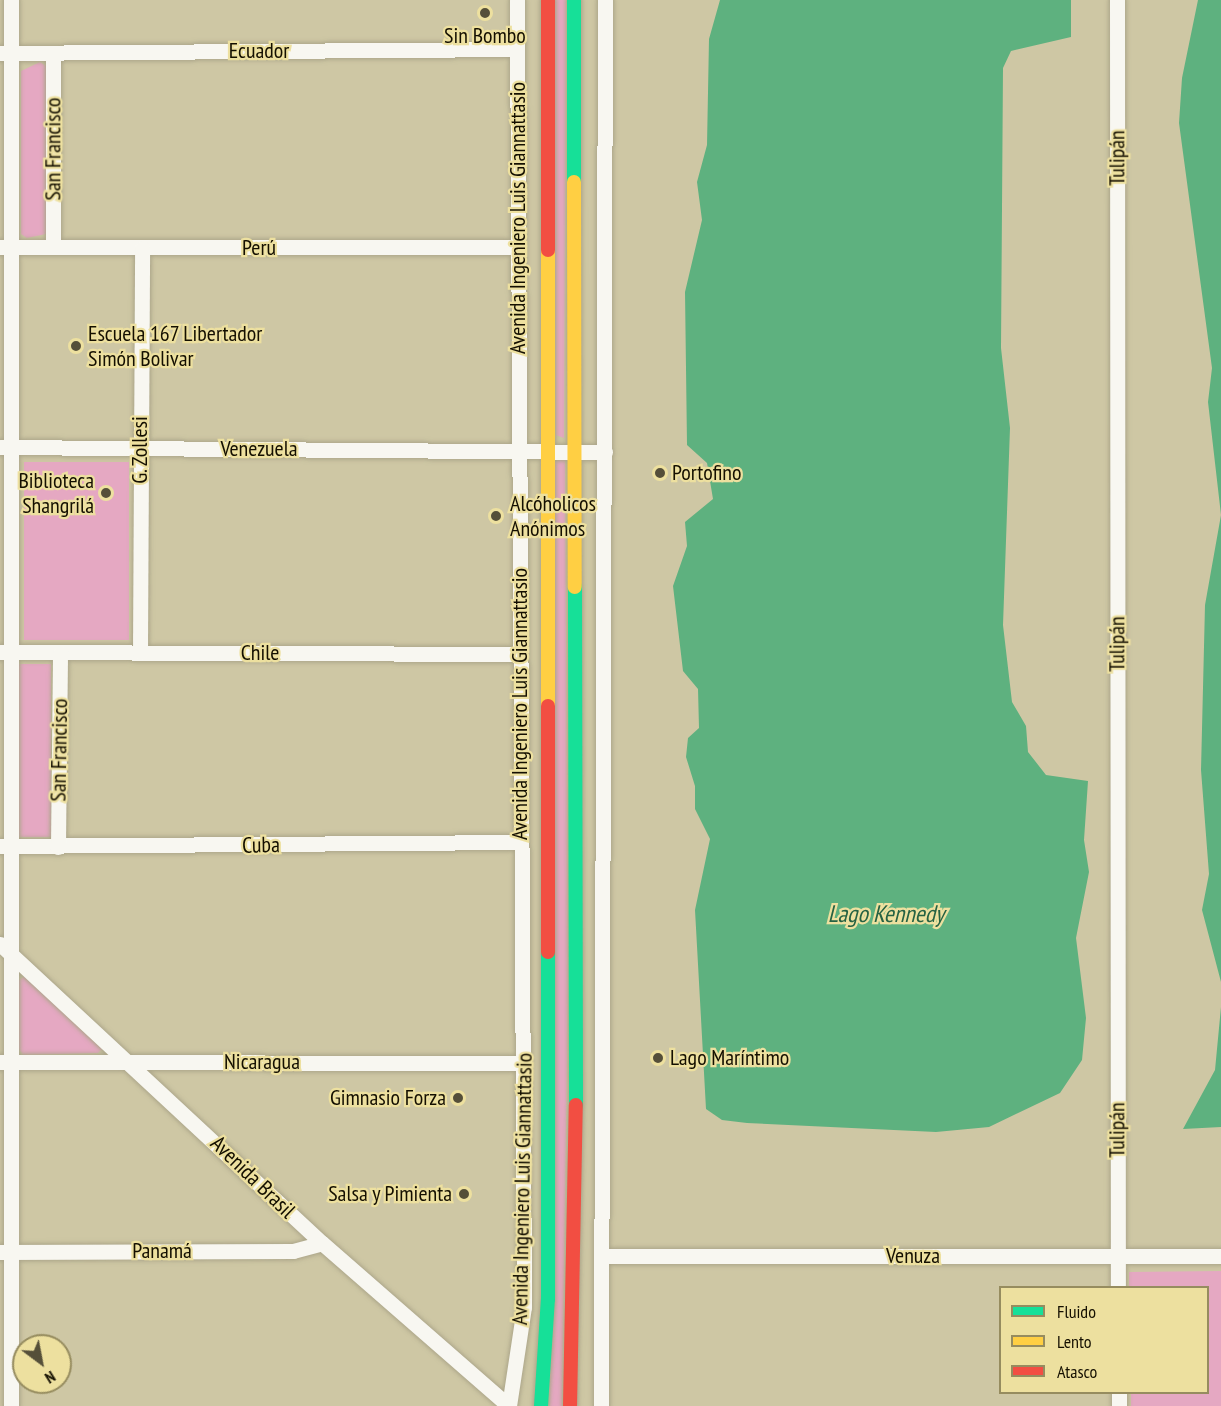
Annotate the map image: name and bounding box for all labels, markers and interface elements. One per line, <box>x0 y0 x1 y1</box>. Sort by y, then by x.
marker: Sin Bombo <box>478 6 492 20</box>
place label: Sin Bombo <box>444 23 526 49</box>
street label: Ecuador <box>229 38 289 64</box>
street label: Avenida Ingeniero Luis Giannattasio <box>505 82 531 354</box>
street label: San Francisco <box>40 97 66 201</box>
street label: Tulipán <box>1104 130 1130 186</box>
street label: Perú <box>242 235 276 261</box>
place label: Escuela 167 Libertador Simón Bolivar <box>88 320 263 372</box>
marker: Escuela 167 Libertador Simón Bolivar <box>69 339 83 353</box>
street label: G. Zollesi <box>127 415 153 485</box>
street label: Venezuela <box>220 436 298 462</box>
place label: Portofino <box>672 460 741 486</box>
marker: Portofino <box>653 466 667 480</box>
place label: Biblioteca Shangrilá <box>18 467 94 518</box>
marker: Biblioteca Shangrilá <box>99 486 113 500</box>
place label: Alcóholicos Anónimos <box>510 490 596 542</box>
marker: Alcóholicos Anónimos <box>487 507 505 525</box>
street label: Avenida Ingeniero Luis Giannattasio <box>507 568 533 840</box>
street label: Tulipán <box>1104 616 1130 672</box>
street label: Chile <box>241 640 279 666</box>
street label: San Francisco <box>45 698 73 802</box>
street label: Cuba <box>242 831 280 859</box>
water label: Lago Kennedy <box>828 900 944 928</box>
place label: Lago Maríntimo <box>670 1045 789 1071</box>
street label: Nicaragua <box>224 1049 300 1075</box>
marker: Lago Maríntimo <box>651 1051 665 1065</box>
street label: Avenida Ingeniero Luis Giannattasio <box>506 1053 538 1325</box>
place label: Gimnasio Forza <box>330 1085 446 1111</box>
marker: Gimnasio Forza <box>451 1091 465 1105</box>
street label: Tulipán <box>1104 1102 1130 1158</box>
street label: Avenida Brasil <box>205 1130 301 1224</box>
place label: Salsa y Pimienta <box>327 1181 452 1207</box>
marker: Salsa y Pimienta <box>457 1187 471 1201</box>
street label: Panamá <box>132 1238 192 1264</box>
street label: Venuza <box>886 1243 940 1269</box>
legend <box>999 1286 1209 1394</box>
text: Fluido <box>1057 1300 1096 1323</box>
text: Lento <box>1057 1330 1092 1353</box>
north arrow <box>12 1334 72 1394</box>
text: Atasco <box>1057 1360 1097 1383</box>
text: N <box>42 1367 59 1388</box>

